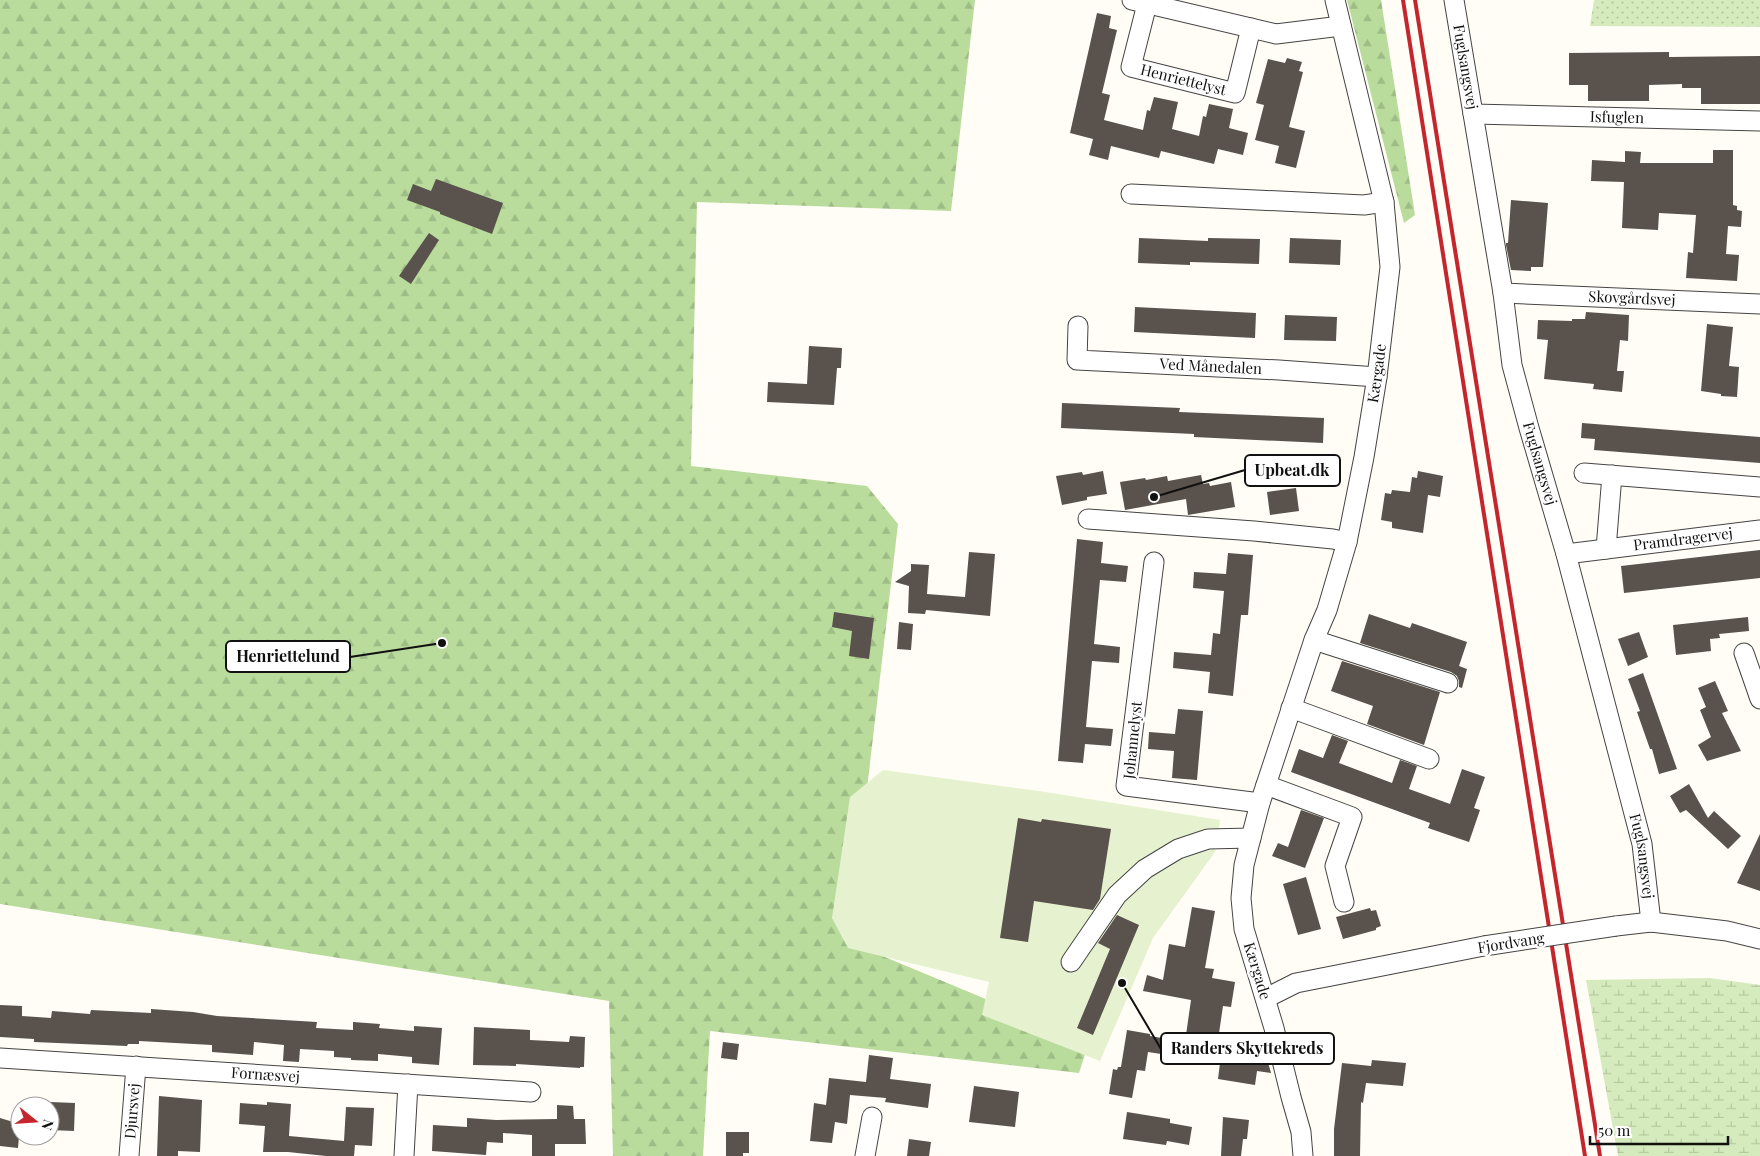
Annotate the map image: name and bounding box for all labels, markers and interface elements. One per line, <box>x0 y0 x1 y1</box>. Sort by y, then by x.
street label: Fuglsangsvej <box>1449 23 1483 111</box>
street label: Henriettelyst <box>1139 59 1229 100</box>
street label: Isfuglen <box>1590 106 1644 127</box>
street label: Skovgårdsvej <box>1588 286 1676 309</box>
street label: Kærgade <box>1362 343 1390 404</box>
street label: Ved Månedalen <box>1158 353 1263 378</box>
street label: Fuglsangsvej <box>1519 420 1562 507</box>
callout: Upbeat.dk <box>1245 455 1340 486</box>
text: Upbeat.dk <box>1255 459 1330 480</box>
street label: Pramdragervej <box>1632 522 1734 555</box>
callout: Henriettelund <box>226 641 350 672</box>
text: Henriettelund <box>236 645 340 666</box>
street label: Johannelyst <box>1118 699 1146 781</box>
street label: Fuglsangsvej <box>1625 811 1659 900</box>
street label: Fjordvang <box>1476 927 1546 957</box>
street label: Kærgade <box>1240 939 1276 1002</box>
callout: Randers Skyttekreds <box>1161 1033 1334 1064</box>
text: Randers Skyttekreds <box>1171 1037 1323 1058</box>
street label: Fornæsvej <box>231 1062 300 1086</box>
street label: Djursvej <box>119 1082 144 1140</box>
north arrow <box>10 1096 60 1146</box>
scale bar <box>1590 1114 1728 1146</box>
text: N <box>37 1117 58 1133</box>
text: 50 m <box>1598 1120 1631 1140</box>

